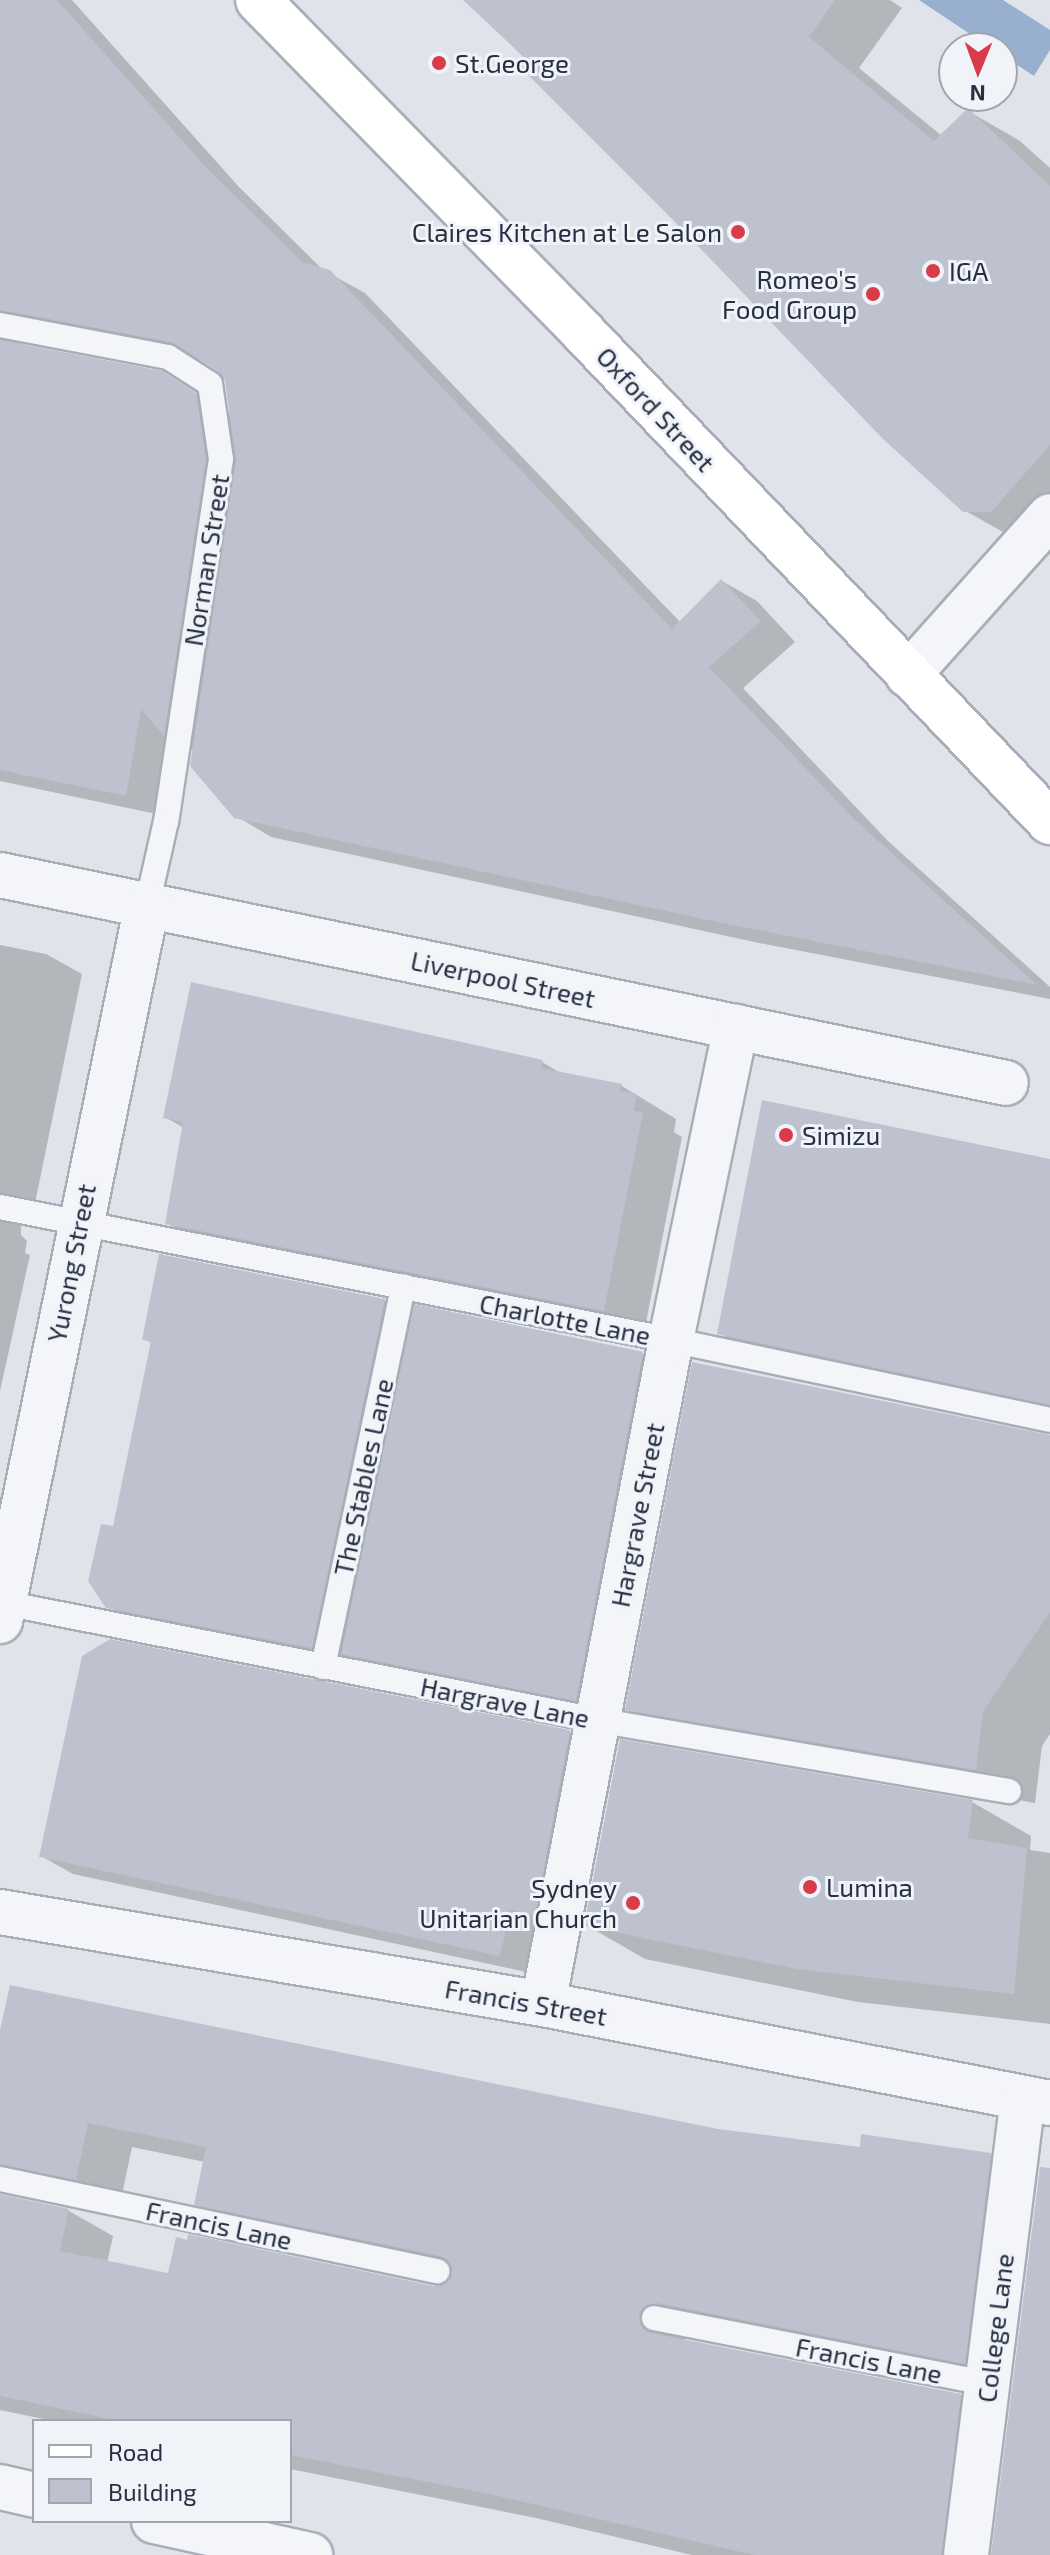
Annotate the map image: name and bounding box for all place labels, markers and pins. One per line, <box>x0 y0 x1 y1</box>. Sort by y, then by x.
place label: St.George <box>455 47 569 79</box>
marker: St.George <box>430 54 448 72</box>
place label: Claires Kitchen at Le Salon <box>412 216 722 248</box>
marker: Claires Kitchen at Le Salon <box>729 223 747 241</box>
place label: IGA <box>949 255 988 287</box>
marker: IGA <box>924 262 942 280</box>
place label: Romeo's Food Group <box>722 263 857 324</box>
marker: Romeo's Food Group <box>864 285 882 303</box>
place label: Simizu <box>802 1119 880 1151</box>
marker: Simizu <box>777 1126 795 1144</box>
place label: Lumina <box>826 1871 913 1903</box>
place label: Sydney Unitarian Church <box>419 1872 617 1934</box>
marker: Lumina <box>801 1878 819 1896</box>
marker: Sydney Unitarian Church <box>624 1894 642 1912</box>

